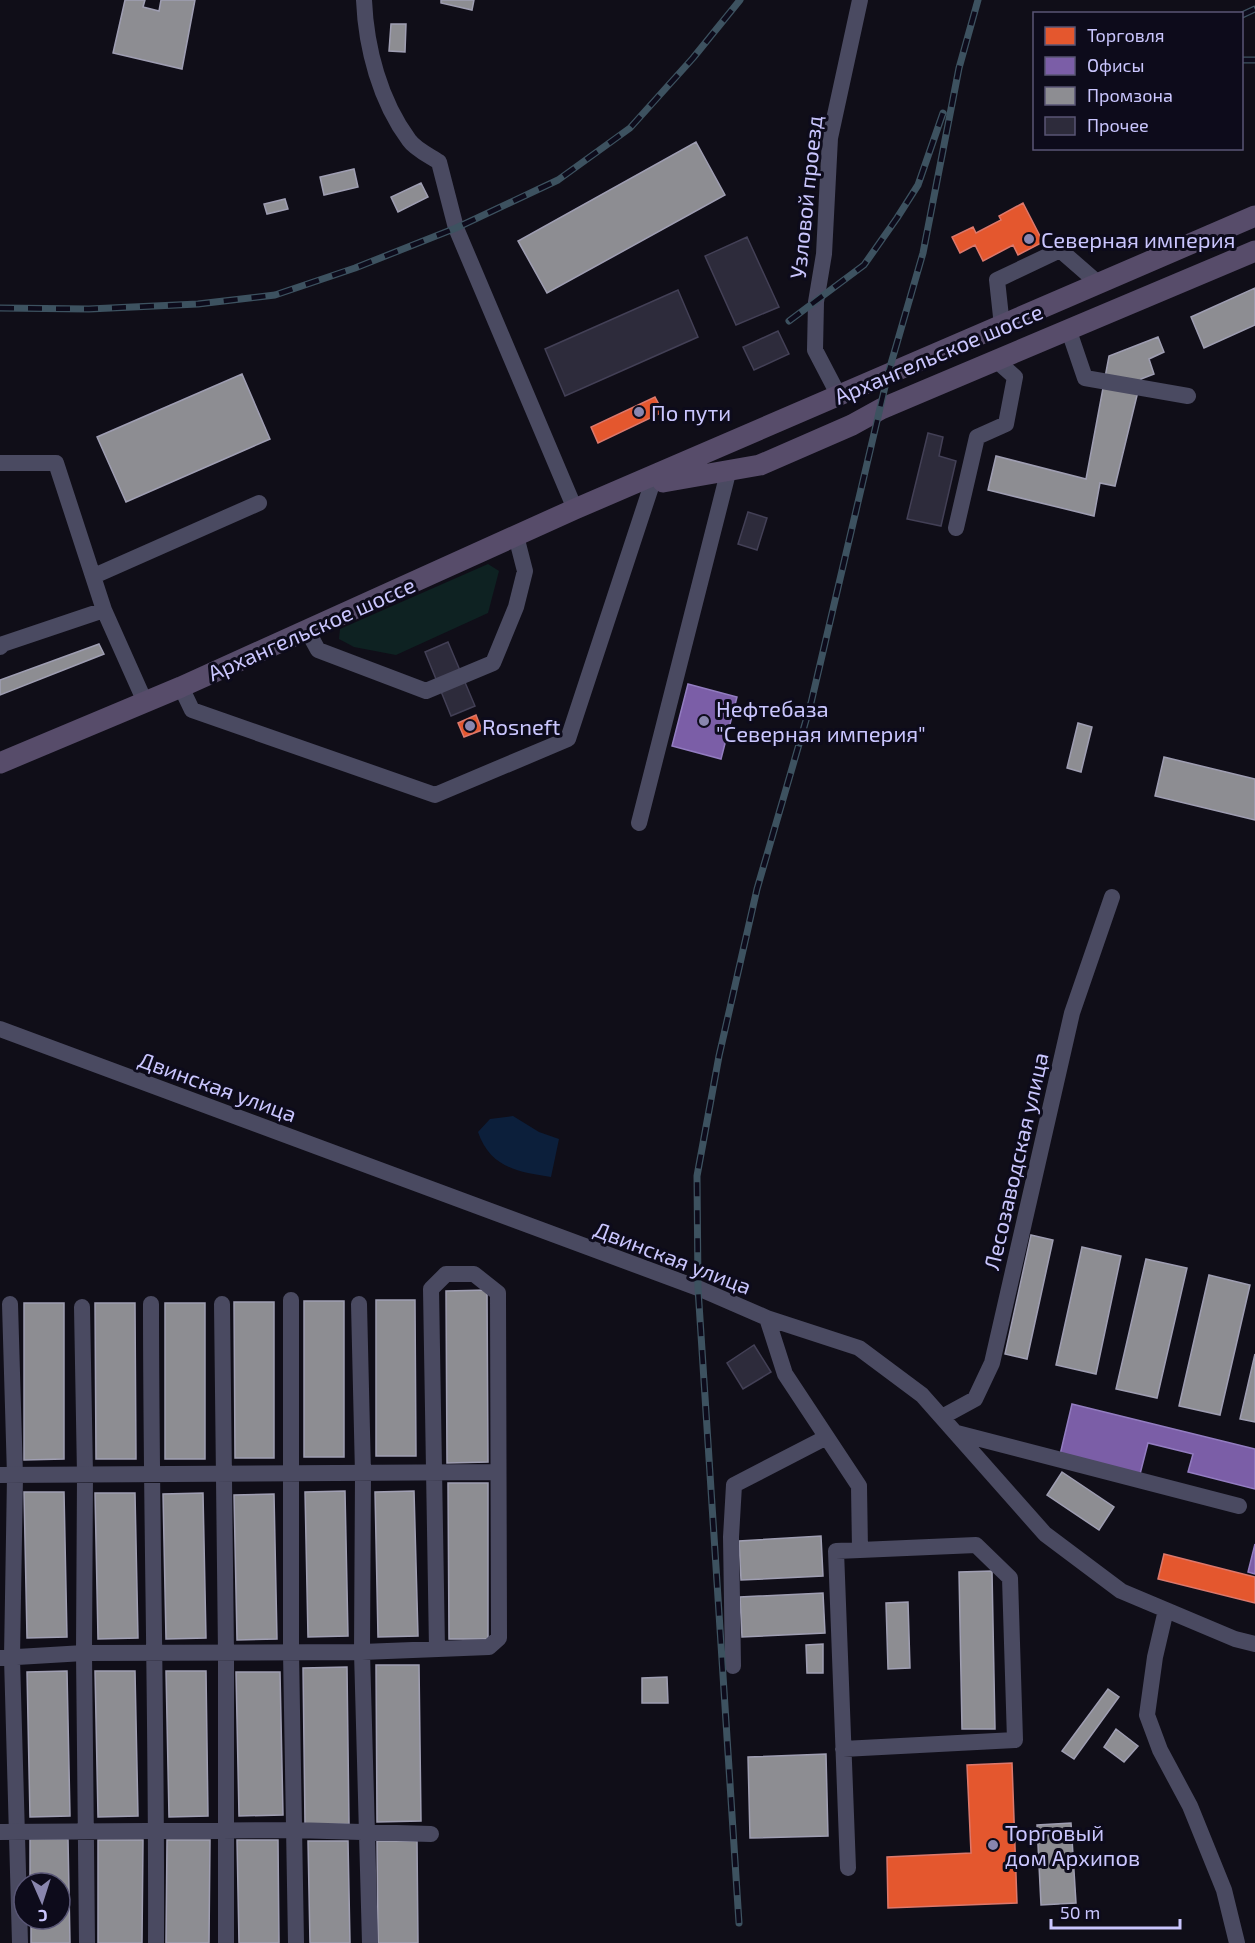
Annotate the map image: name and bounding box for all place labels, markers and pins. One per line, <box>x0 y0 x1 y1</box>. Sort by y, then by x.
place label: Северная империя <box>1041 226 1236 252</box>
marker: Северная империя <box>1022 232 1036 246</box>
place label: По пути <box>651 399 731 426</box>
marker: По пути <box>632 405 646 419</box>
place label: Нефтебаза "Северная империя" <box>716 695 926 746</box>
place label: Rosneft <box>482 713 561 739</box>
marker: Нефтебаза "Северная империя" <box>697 714 711 728</box>
marker: Rosneft <box>463 719 477 733</box>
place label: Торговый дом Архипов <box>1005 1819 1140 1870</box>
marker: Торговый дом Архипов <box>986 1838 1000 1852</box>

